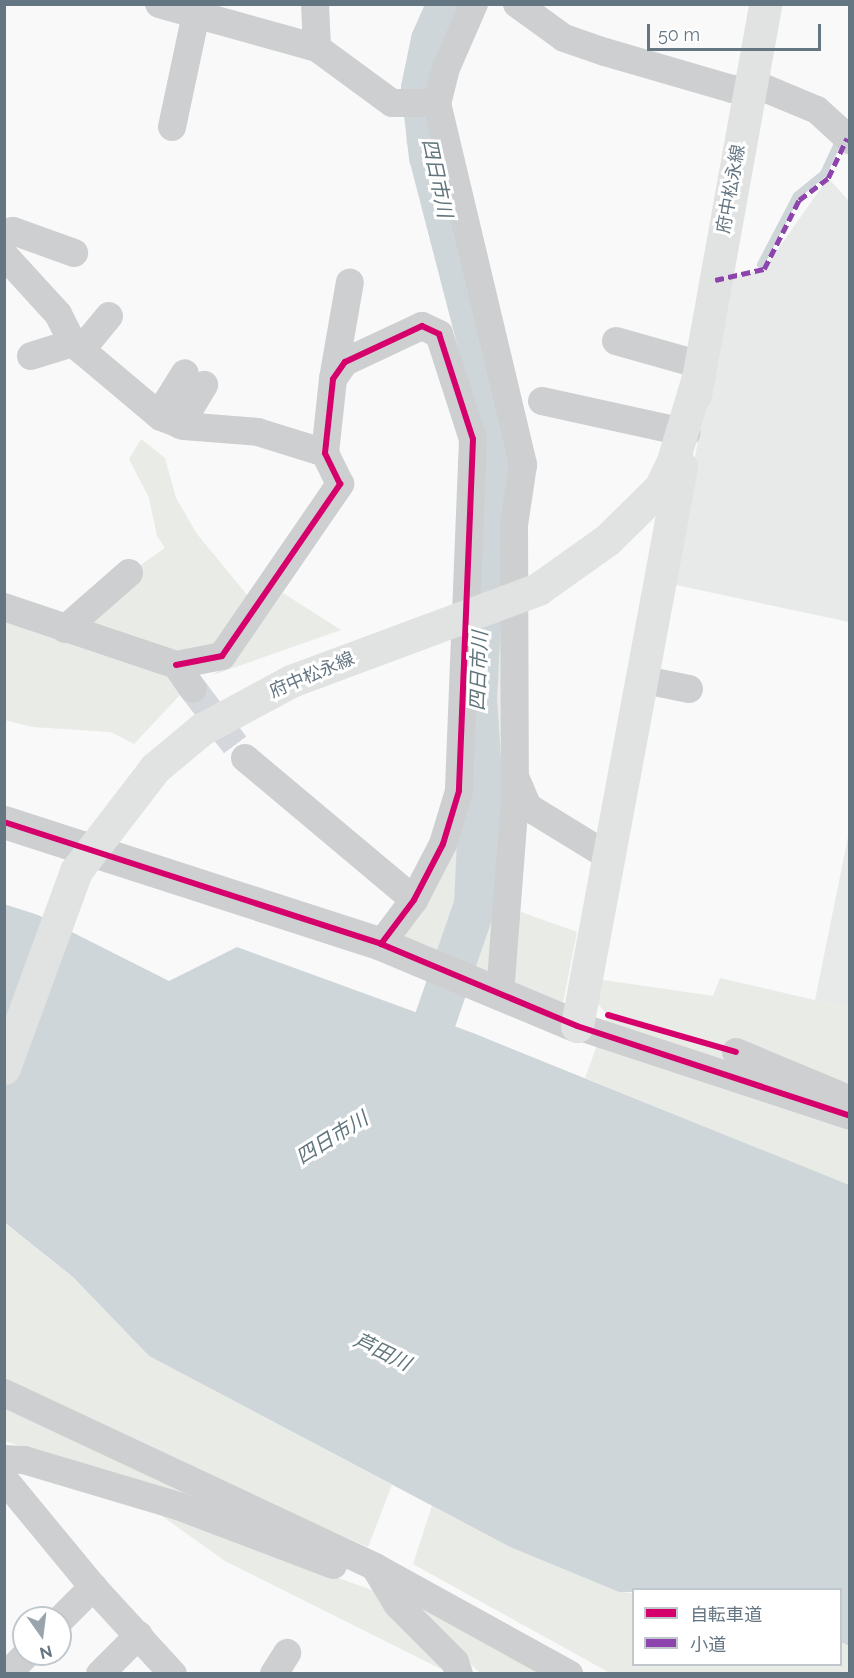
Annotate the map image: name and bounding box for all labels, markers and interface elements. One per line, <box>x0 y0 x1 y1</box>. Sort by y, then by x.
scale bar <box>650 12 824 50</box>
text: 50 m <box>658 24 700 45</box>
water label: 四日市川 <box>417 136 457 220</box>
street label: 府中松永線 <box>713 143 749 235</box>
water label: 四日市川 <box>466 631 492 711</box>
street label: 府中松永線 <box>266 647 358 703</box>
water label: 四日市川 <box>292 1107 372 1169</box>
water label: 芦田川 <box>350 1328 414 1376</box>
legend <box>632 1588 842 1666</box>
text: 自転車道 <box>690 1604 762 1625</box>
north arrow <box>12 1606 72 1666</box>
text: 小道 <box>690 1634 726 1655</box>
text: N <box>38 1641 54 1663</box>

